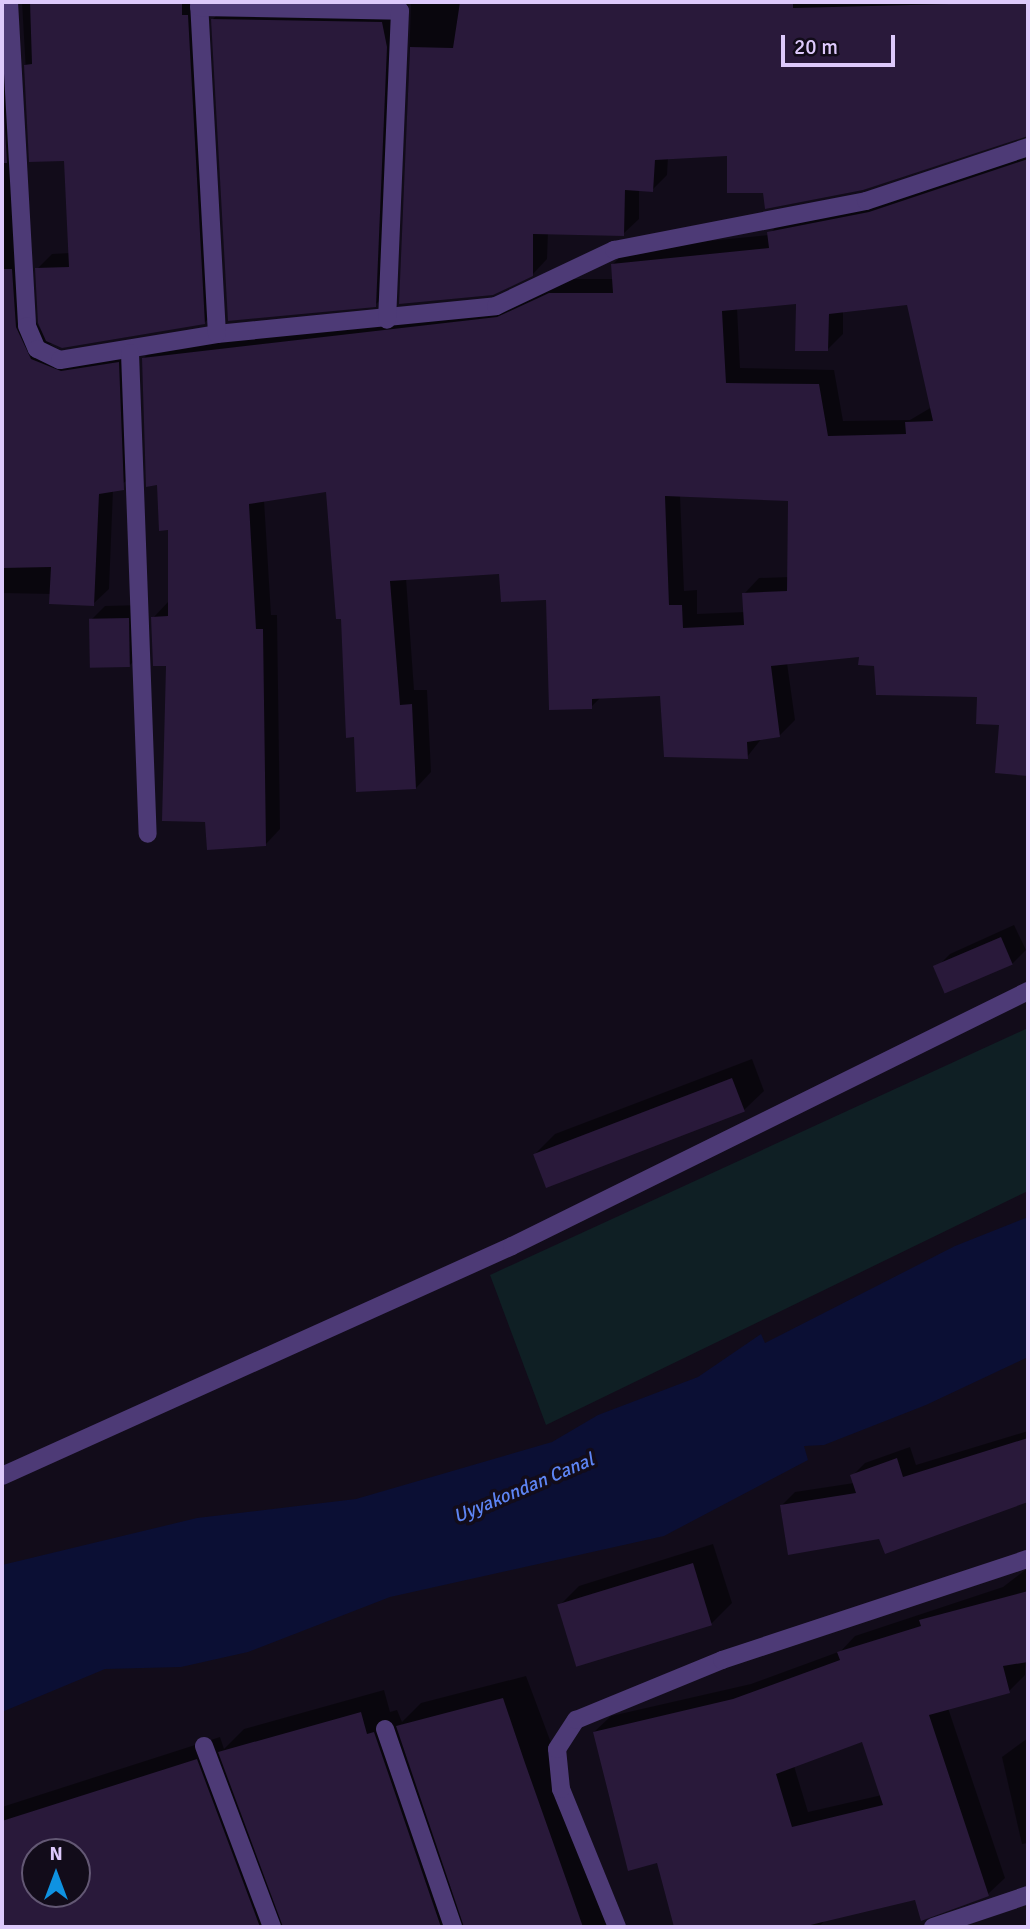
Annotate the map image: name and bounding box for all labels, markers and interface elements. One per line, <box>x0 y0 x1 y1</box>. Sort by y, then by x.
scale bar <box>785 21 899 65</box>
text: 20 m <box>794 34 838 60</box>
water label: Uyyakondan Canal <box>450 1449 598 1529</box>
north arrow <box>21 1838 91 1908</box>
text: N <box>49 1842 63 1866</box>

